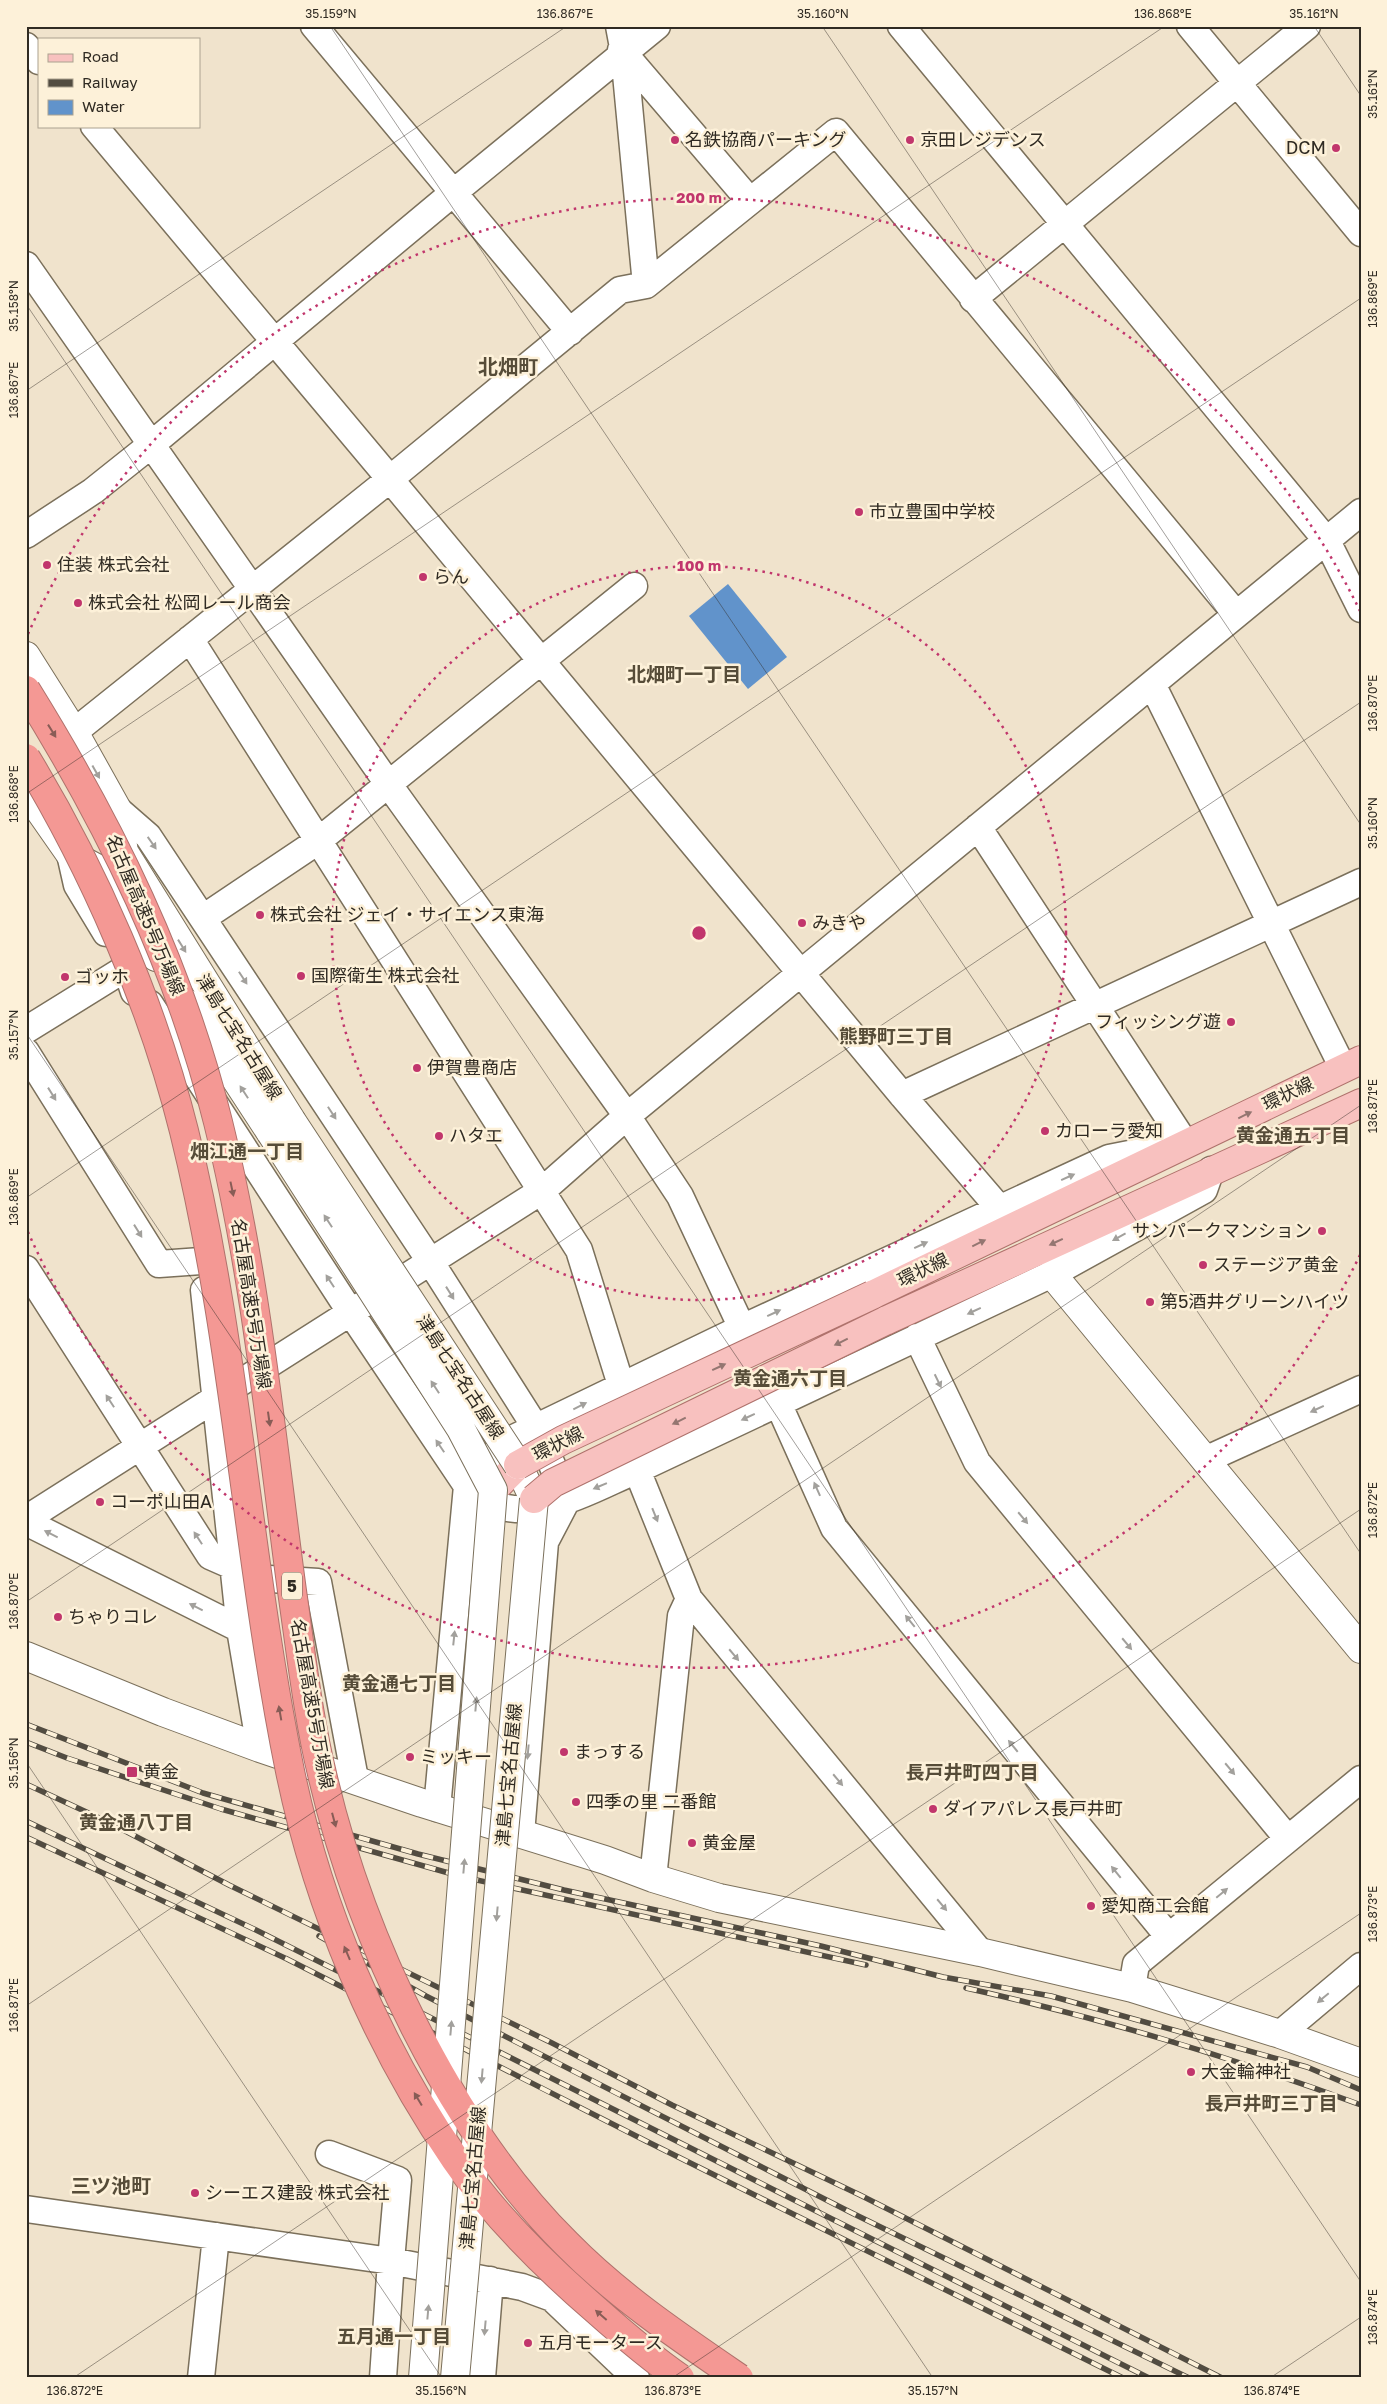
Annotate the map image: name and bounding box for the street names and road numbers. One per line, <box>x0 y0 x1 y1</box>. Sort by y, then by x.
street label: 名古屋高速5号万場線 <box>102 831 190 998</box>
street label: 津島七宝名古屋線 <box>192 970 287 1103</box>
street label: 環状線 <box>1258 1071 1317 1115</box>
street label: 名古屋高速5号万場線 <box>228 1217 276 1391</box>
street label: 環状線 <box>893 1247 952 1291</box>
street label: 津島七宝名古屋線 <box>412 1310 509 1443</box>
street label: 環状線 <box>528 1421 587 1465</box>
road number: 5 <box>282 1572 302 1600</box>
street label: 名古屋高速5号万場線 <box>287 1617 339 1791</box>
street label: 津島七宝名古屋線 <box>491 1702 525 1848</box>
street label: 津島七宝名古屋線 <box>455 2105 489 2251</box>

